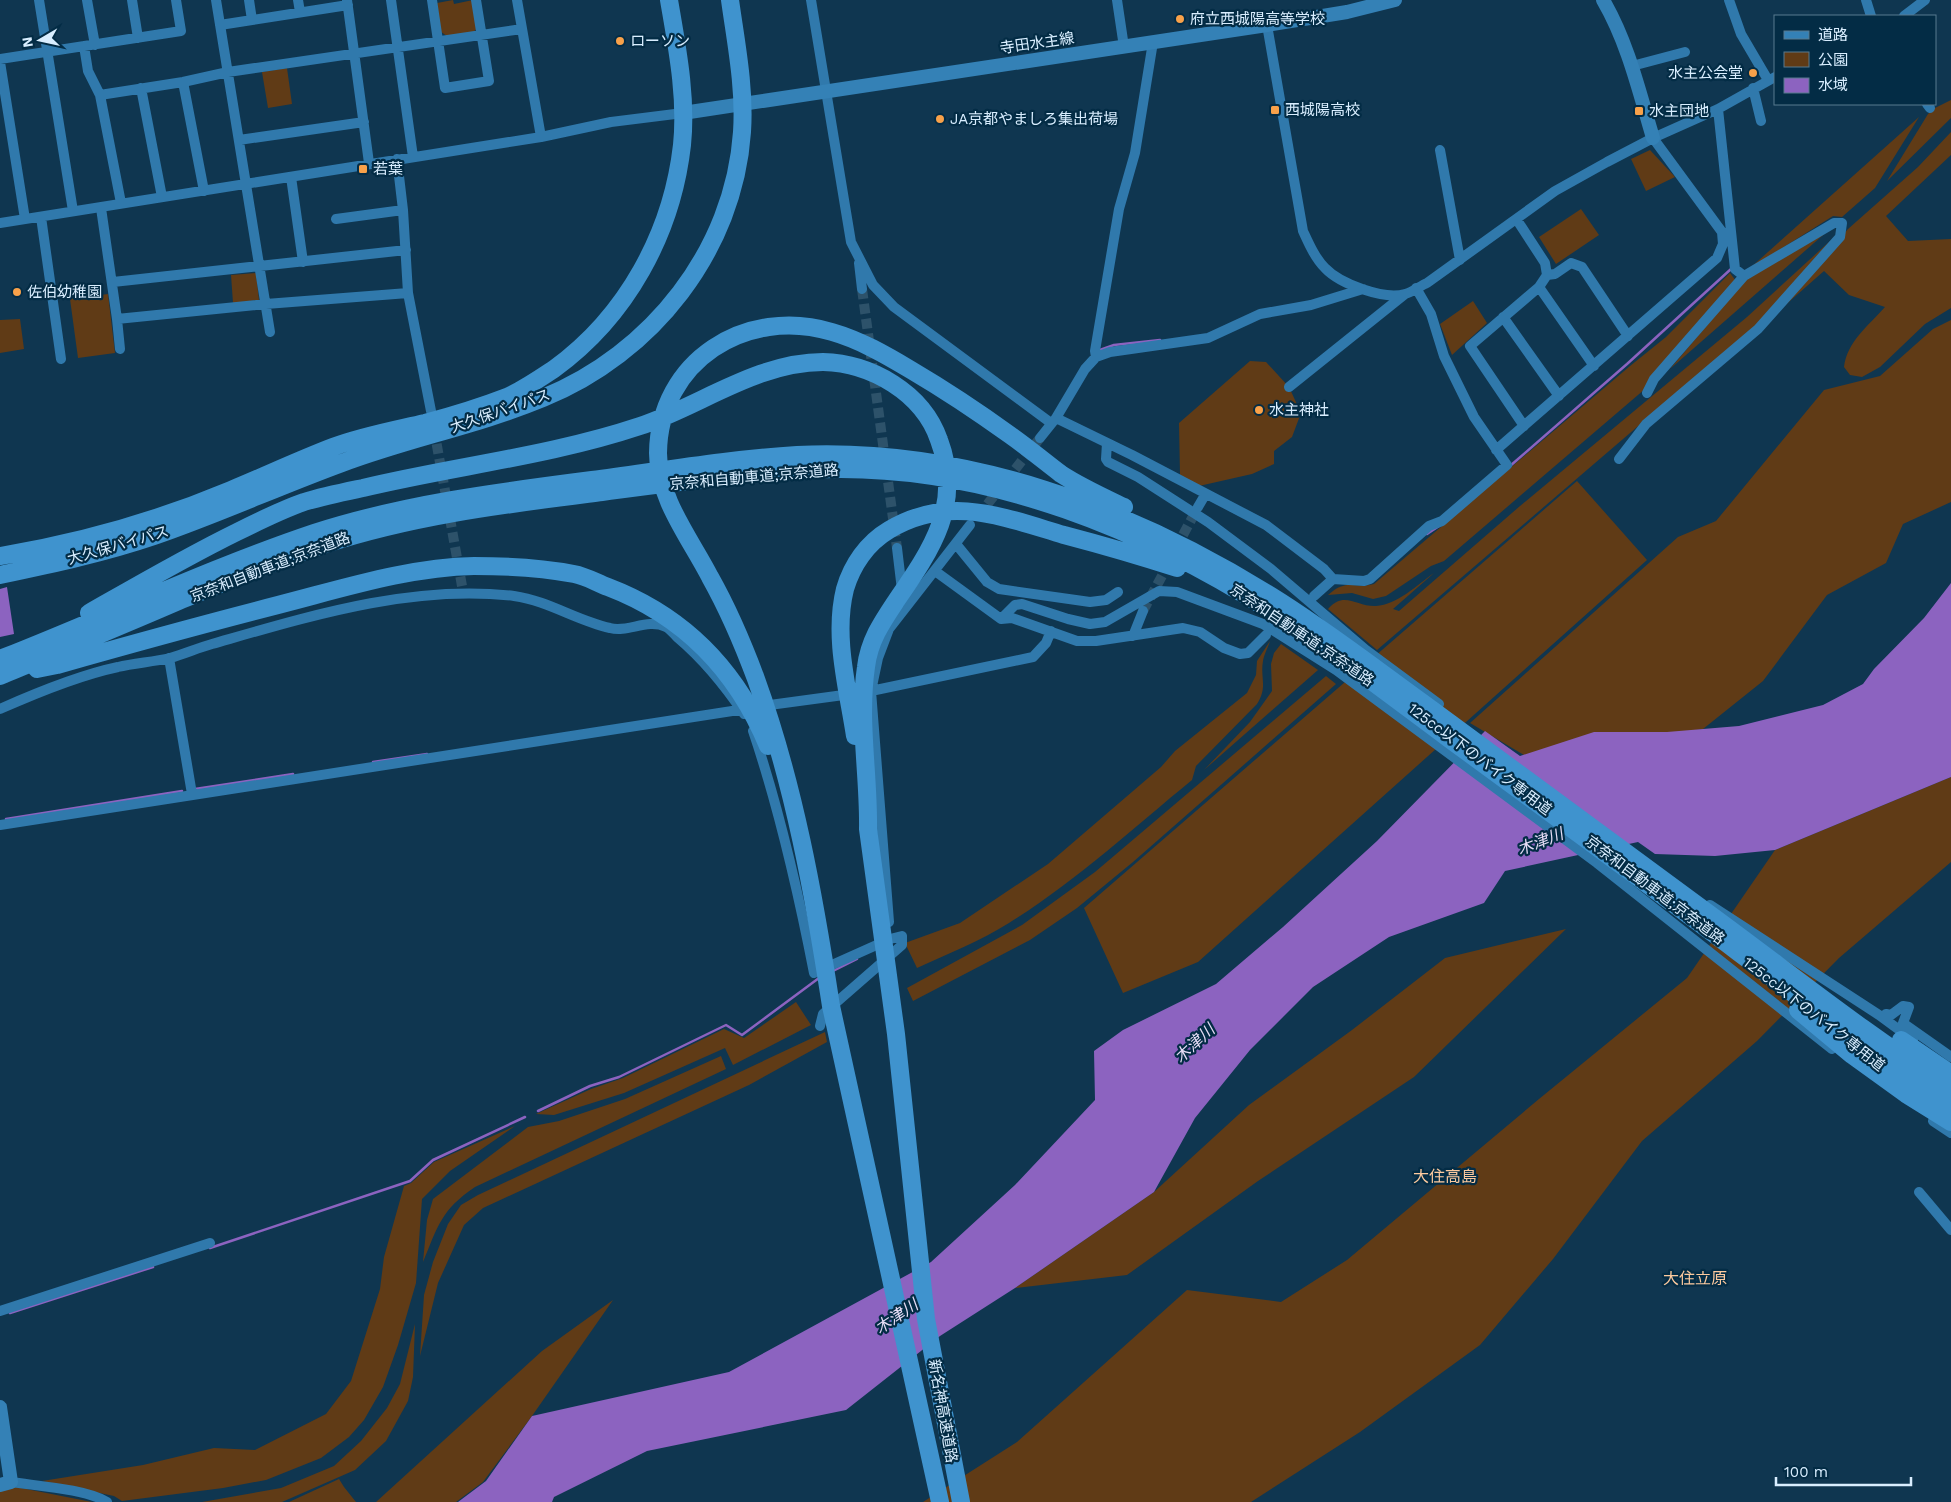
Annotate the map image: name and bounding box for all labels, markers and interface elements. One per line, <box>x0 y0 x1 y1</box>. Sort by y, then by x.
place label: 府立西城陽高等学校 <box>1190 10 1325 28</box>
marker: 府立西城陽高等学校 <box>1174 13 1186 25</box>
north arrow <box>15 15 65 65</box>
legend <box>1774 15 1936 105</box>
text: 道路 <box>1818 26 1848 44</box>
street label: 寺田水主線 <box>999 29 1075 57</box>
place label: ローソン <box>630 32 690 50</box>
marker: ローソン <box>614 35 626 47</box>
text: N <box>18 36 36 48</box>
text: 公園 <box>1818 51 1848 69</box>
place label: 水主公会堂 <box>1668 64 1743 82</box>
marker: 水主公会堂 <box>1747 67 1759 79</box>
text: 水域 <box>1818 76 1848 94</box>
place label: 西城陽高校 <box>1285 101 1360 119</box>
place label: 水主団地 <box>1649 102 1709 120</box>
marker: 西城陽高校 <box>1269 104 1281 116</box>
marker: 水主団地 <box>1633 105 1645 117</box>
place label: JA京都やましろ集出荷場 <box>950 110 1118 128</box>
marker: JA京都やましろ集出荷場 <box>934 113 946 125</box>
place label: 若葉 <box>373 160 403 178</box>
marker: 若葉 <box>357 163 369 175</box>
place label: 佐伯幼稚園 <box>27 283 102 301</box>
marker: 佐伯幼稚園 <box>11 286 23 298</box>
street label: 大久保バイパス <box>448 385 552 437</box>
place label: 水主神社 <box>1269 401 1329 419</box>
marker: 水主神社 <box>1253 404 1265 416</box>
street label: 京奈和自動車道;京奈道路 <box>669 461 839 493</box>
street label: 大久保バイパス <box>65 522 171 568</box>
street label: 京奈和自動車道;京奈道路 <box>188 528 352 606</box>
street label: 京奈和自動車道;京奈道路 <box>1227 580 1377 690</box>
street label: 125cc以下のバイク専用道 <box>1405 699 1555 819</box>
water label: 木津川 <box>1514 823 1568 859</box>
street label: 京奈和自動車道;京奈道路 <box>1582 832 1728 948</box>
street label: 125cc以下のバイク専用道 <box>1740 953 1888 1075</box>
water label: 木津川 <box>1170 1019 1220 1067</box>
district label: 大住高島 <box>1413 1167 1477 1186</box>
district label: 大住立原 <box>1663 1269 1727 1288</box>
water label: 木津川 <box>871 1294 923 1338</box>
street label: 新名神高速道路 <box>925 1358 961 1464</box>
scale bar <box>1776 1454 1911 1486</box>
text: 100 m <box>1784 1463 1828 1481</box>

